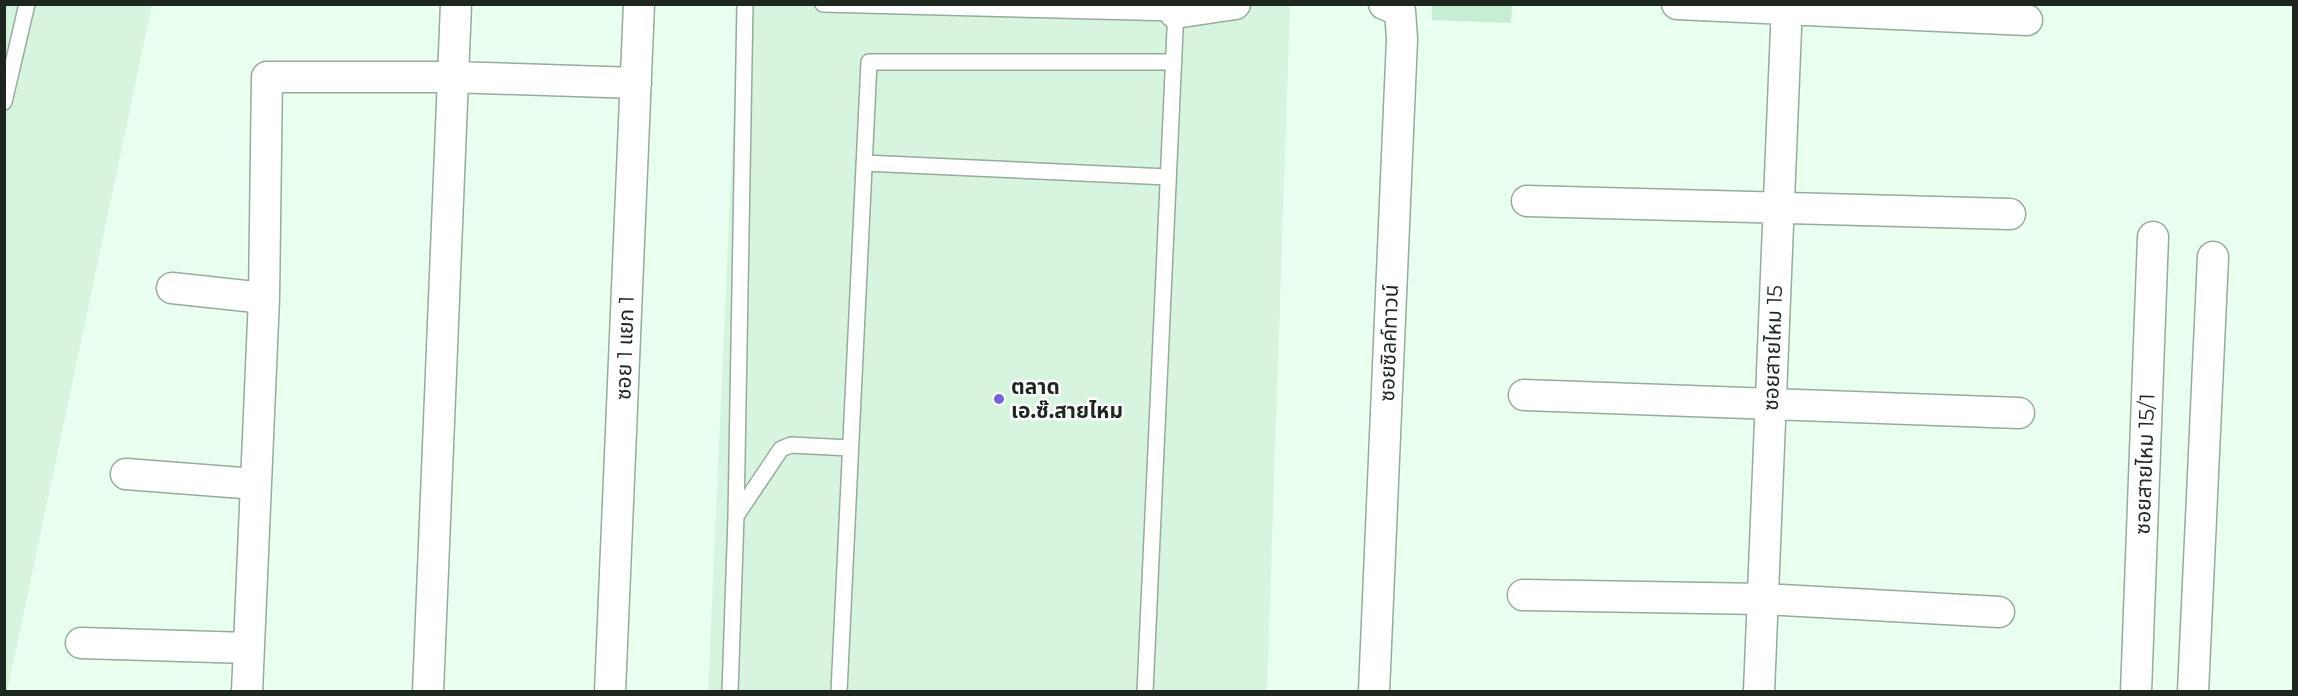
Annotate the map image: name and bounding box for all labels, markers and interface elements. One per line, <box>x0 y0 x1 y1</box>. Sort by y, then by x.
street label: ซอยซิลค์ทาวน์ <box>1374 284 1403 402</box>
street label: ซอยสายไหม 15 <box>1758 285 1787 411</box>
street label: ซอย 1 แยก 1 <box>610 295 639 401</box>
place label: ตลาด เอ.ซ๊.สายไหม <box>1011 374 1123 423</box>
marker: ตลาด เอ.ซ๊.สายไหม <box>992 392 1006 406</box>
street label: ซอยสายไหม 15/1 <box>2130 393 2159 535</box>

